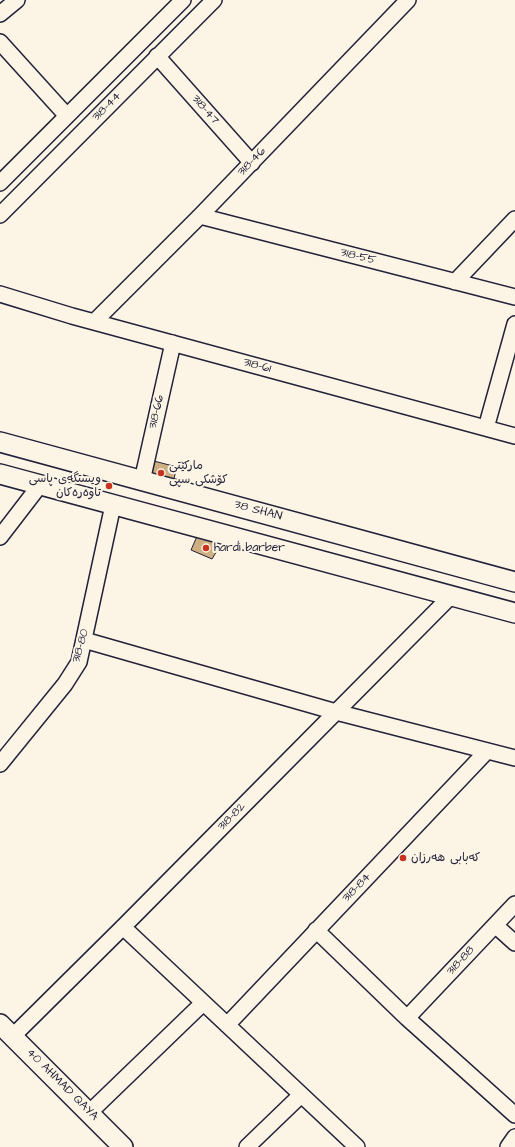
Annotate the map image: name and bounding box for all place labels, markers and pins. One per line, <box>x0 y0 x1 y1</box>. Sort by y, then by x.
place label: مارکێتی کۆشکی سپی <box>169 459 228 487</box>
marker: مارکێتی کۆشکی سپی <box>156 468 166 478</box>
place label: ویستگەی پاسی تاوەرەکان <box>29 472 101 500</box>
marker: ویستگەی پاسی تاوەرەکان <box>104 481 114 491</box>
place label: hardi barber <box>214 541 285 555</box>
marker: hardi barber <box>201 543 211 553</box>
place label: کەبابی هەرزان <box>411 851 480 865</box>
marker: کەبابی هەرزان <box>398 853 408 863</box>

